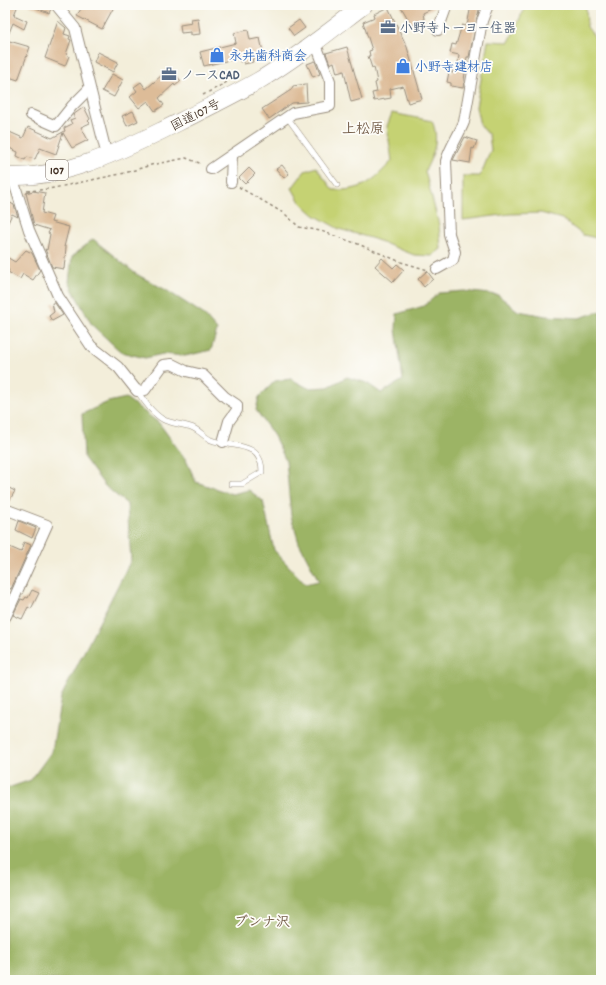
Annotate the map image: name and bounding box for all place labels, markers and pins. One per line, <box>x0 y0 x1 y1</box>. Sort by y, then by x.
office icon: 小野寺トーヨー住器 <box>379 18 397 36</box>
place label: 小野寺トーヨー住器 <box>400 20 516 39</box>
shop icon: 永井歯科商会 <box>208 46 226 64</box>
place label: 永井歯科商会 <box>229 48 307 67</box>
shop icon: 小野寺建材店 <box>394 57 412 75</box>
place label: 小野寺建材店 <box>415 59 493 78</box>
office icon: ノースCAD <box>160 65 178 83</box>
place label: ノースCAD <box>181 67 240 86</box>

